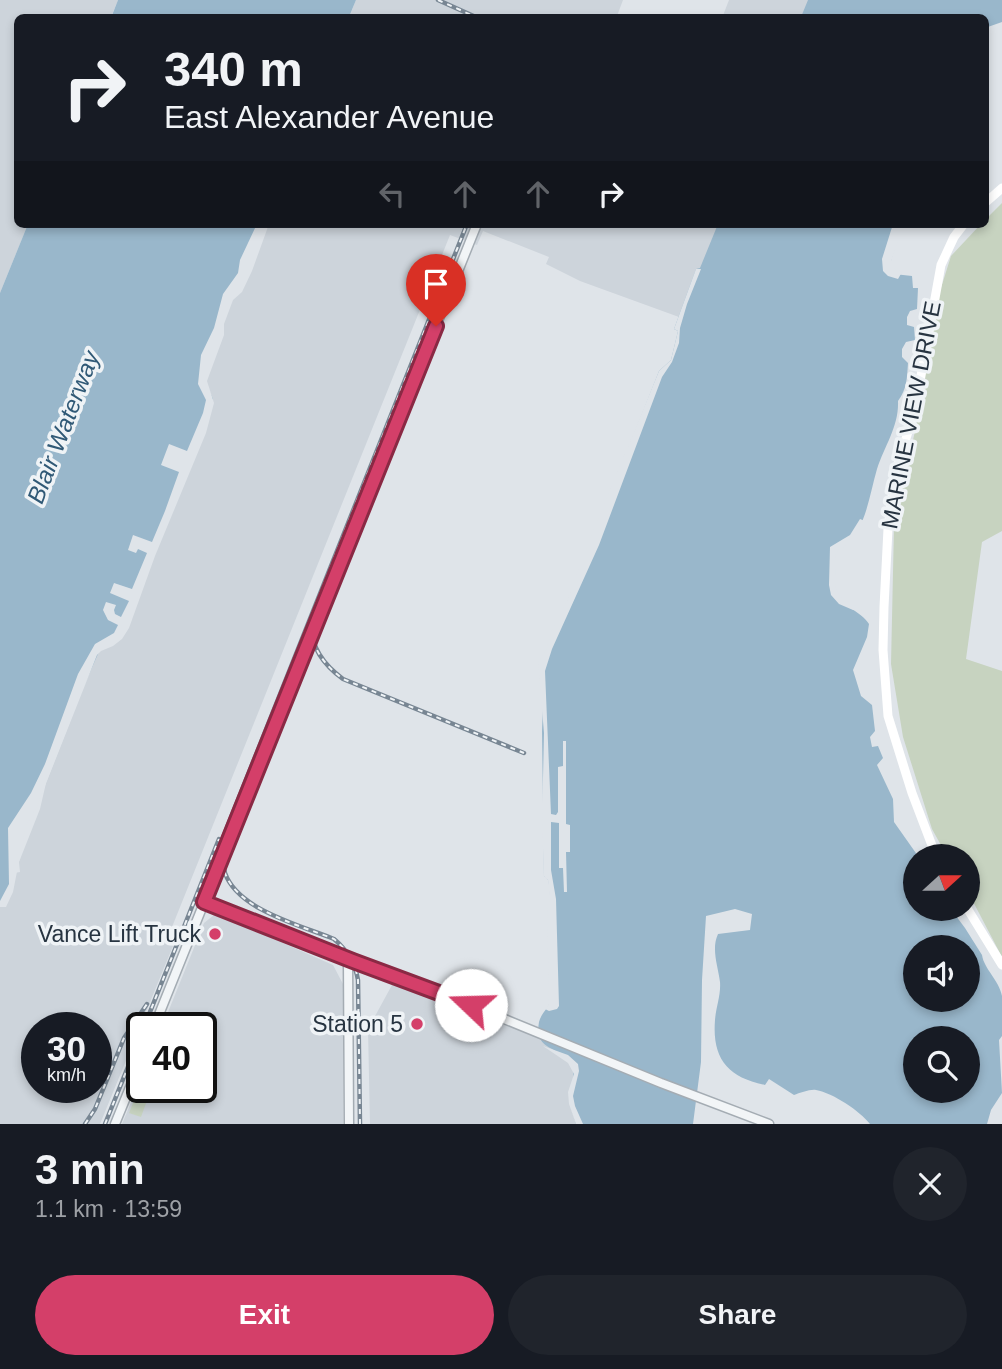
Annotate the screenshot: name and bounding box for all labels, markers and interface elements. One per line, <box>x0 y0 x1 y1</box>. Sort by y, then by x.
icon: right <box>49 42 140 133</box>
text: 340 m <box>164 42 303 96</box>
text: East Alexander Avenue <box>164 99 494 135</box>
icon: left <box>373 175 411 213</box>
icon: ahead <box>446 175 484 213</box>
icon: ahead <box>519 175 557 213</box>
icon: right <box>592 175 630 213</box>
pin <box>406 254 466 326</box>
icon: arrive <box>417 265 455 303</box>
street label: MARINE VIEW DRIVE <box>876 299 946 531</box>
water label: Blair Waterway <box>22 345 105 507</box>
north arrow <box>903 844 980 920</box>
map controls <box>903 844 980 1103</box>
place label: Vance Lift Truck <box>38 921 201 947</box>
marker: Vance Lift Truck <box>207 926 223 942</box>
button: sound <box>903 935 980 1012</box>
position arrow <box>434 968 508 1042</box>
place label: Station 5 <box>312 1011 403 1037</box>
speed limit sign: 40 <box>126 1012 217 1103</box>
marker: Station 5 <box>409 1016 425 1032</box>
button: search <box>903 1026 980 1103</box>
text: 30 <box>47 1029 86 1068</box>
text: km/h <box>47 1065 86 1085</box>
text: 3 min <box>35 1146 145 1193</box>
button: close <box>893 1147 967 1221</box>
text: 1.1 km · 13:59 <box>35 1196 182 1222</box>
button: Exit <box>35 1275 494 1355</box>
button: Share <box>508 1275 967 1355</box>

